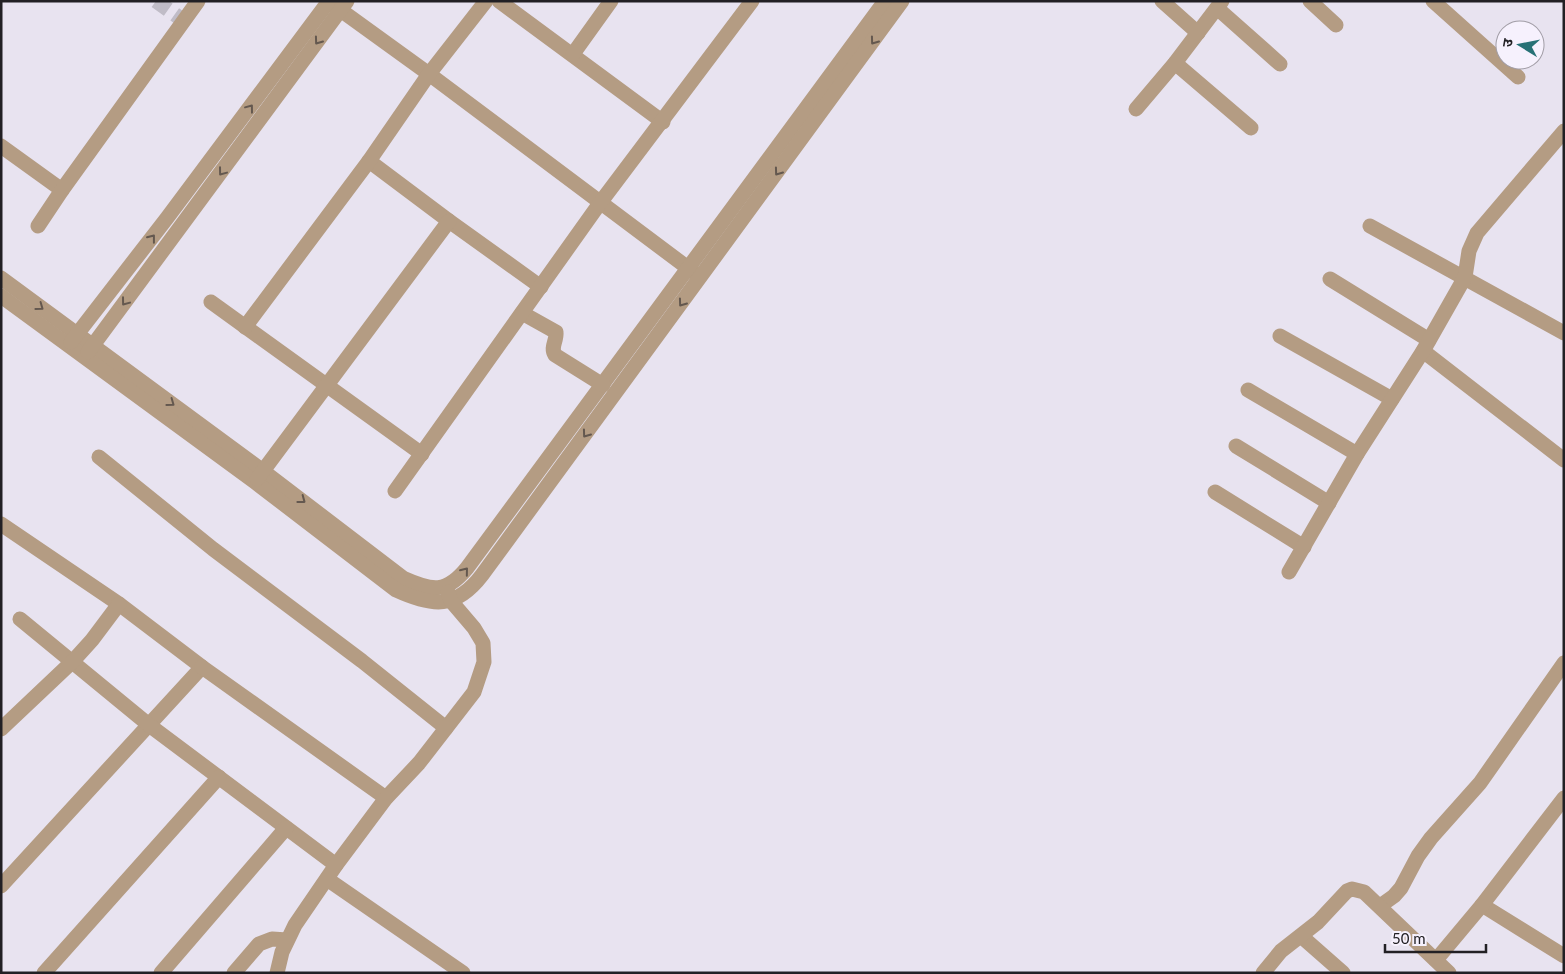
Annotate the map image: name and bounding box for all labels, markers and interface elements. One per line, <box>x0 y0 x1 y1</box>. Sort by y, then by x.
north arrow <box>1495 20 1545 70</box>
one-way arrow <box>315 35 324 45</box>
one-way arrow <box>871 35 879 44</box>
text: उ <box>1498 36 1516 48</box>
one-way arrow <box>244 105 252 114</box>
one-way arrow <box>219 166 228 176</box>
one-way arrow <box>775 166 783 175</box>
one-way arrow <box>146 234 155 243</box>
one-way arrow <box>122 296 131 306</box>
one-way arrow <box>679 297 687 306</box>
one-way arrow <box>35 301 44 310</box>
one-way arrow <box>165 397 175 406</box>
one-way arrow <box>583 428 591 437</box>
one-way arrow <box>296 495 305 503</box>
one-way arrow <box>459 568 467 577</box>
scale bar <box>1385 922 1486 954</box>
text: 50 m <box>1392 929 1426 947</box>

